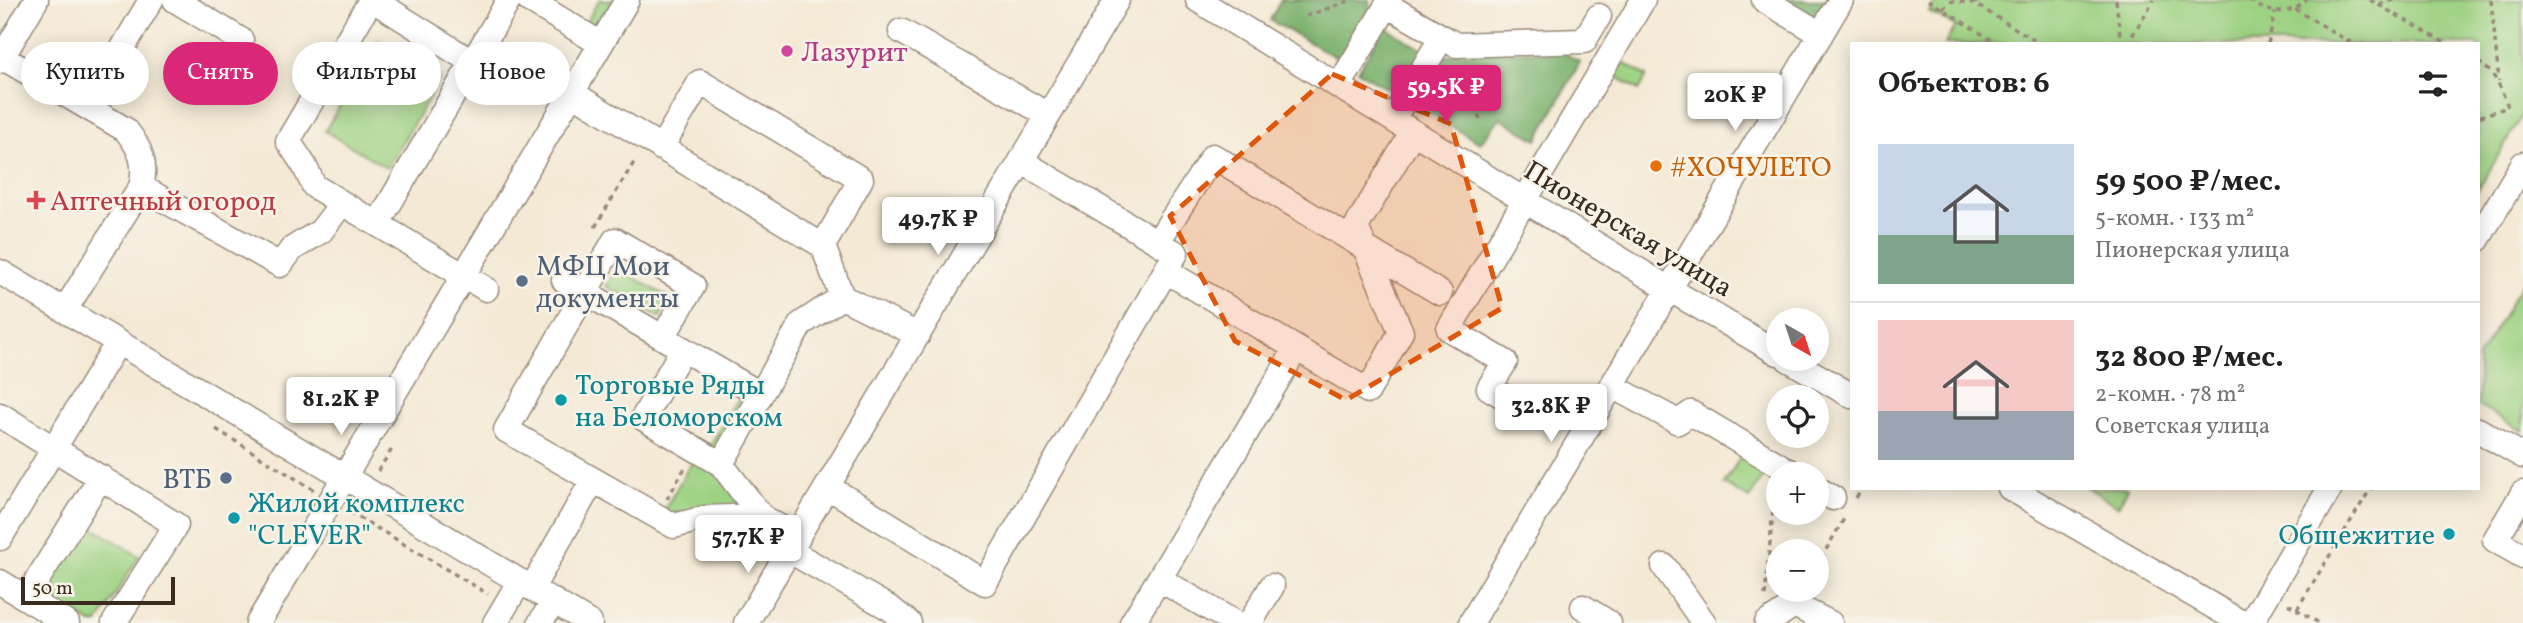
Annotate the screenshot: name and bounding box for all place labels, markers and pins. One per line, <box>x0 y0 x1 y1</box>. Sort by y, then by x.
place label: Лазурит <box>801 34 908 73</box>
marker: Лазурит <box>779 43 795 59</box>
pin: 59.5K ₽ <box>1381 66 1511 125</box>
pin: 20K ₽ <box>1686 74 1784 133</box>
place label: #ХОЧУЛЕТО <box>1670 149 1832 188</box>
marker: #ХОЧУЛЕТО <box>1648 158 1664 174</box>
place label: Аптечный огород <box>50 183 276 222</box>
marker: Аптечный огород <box>28 192 44 208</box>
pin: 49.7K ₽ <box>873 198 1003 257</box>
place label: МФЦ Мои документы <box>536 248 679 319</box>
marker: МФЦ Мои документы <box>514 273 530 289</box>
place label: Торговые Ряды на Беломорском <box>575 367 783 438</box>
pin: 81.2K ₽ <box>276 378 406 437</box>
pin: 32.8K ₽ <box>1486 384 1616 444</box>
marker: Торговые Ряды на Беломорском <box>553 392 569 408</box>
place label: ВТБ <box>162 461 212 500</box>
marker: ВТБ <box>218 470 234 486</box>
place label: Жилой комплекс "СLEVER" <box>248 485 465 556</box>
marker: Жилой комплекс "СLEVER" <box>226 510 242 526</box>
pin: 57.7K ₽ <box>683 516 813 575</box>
place label: Общежитие <box>2279 517 2435 556</box>
marker: Общежитие <box>2441 526 2457 542</box>

